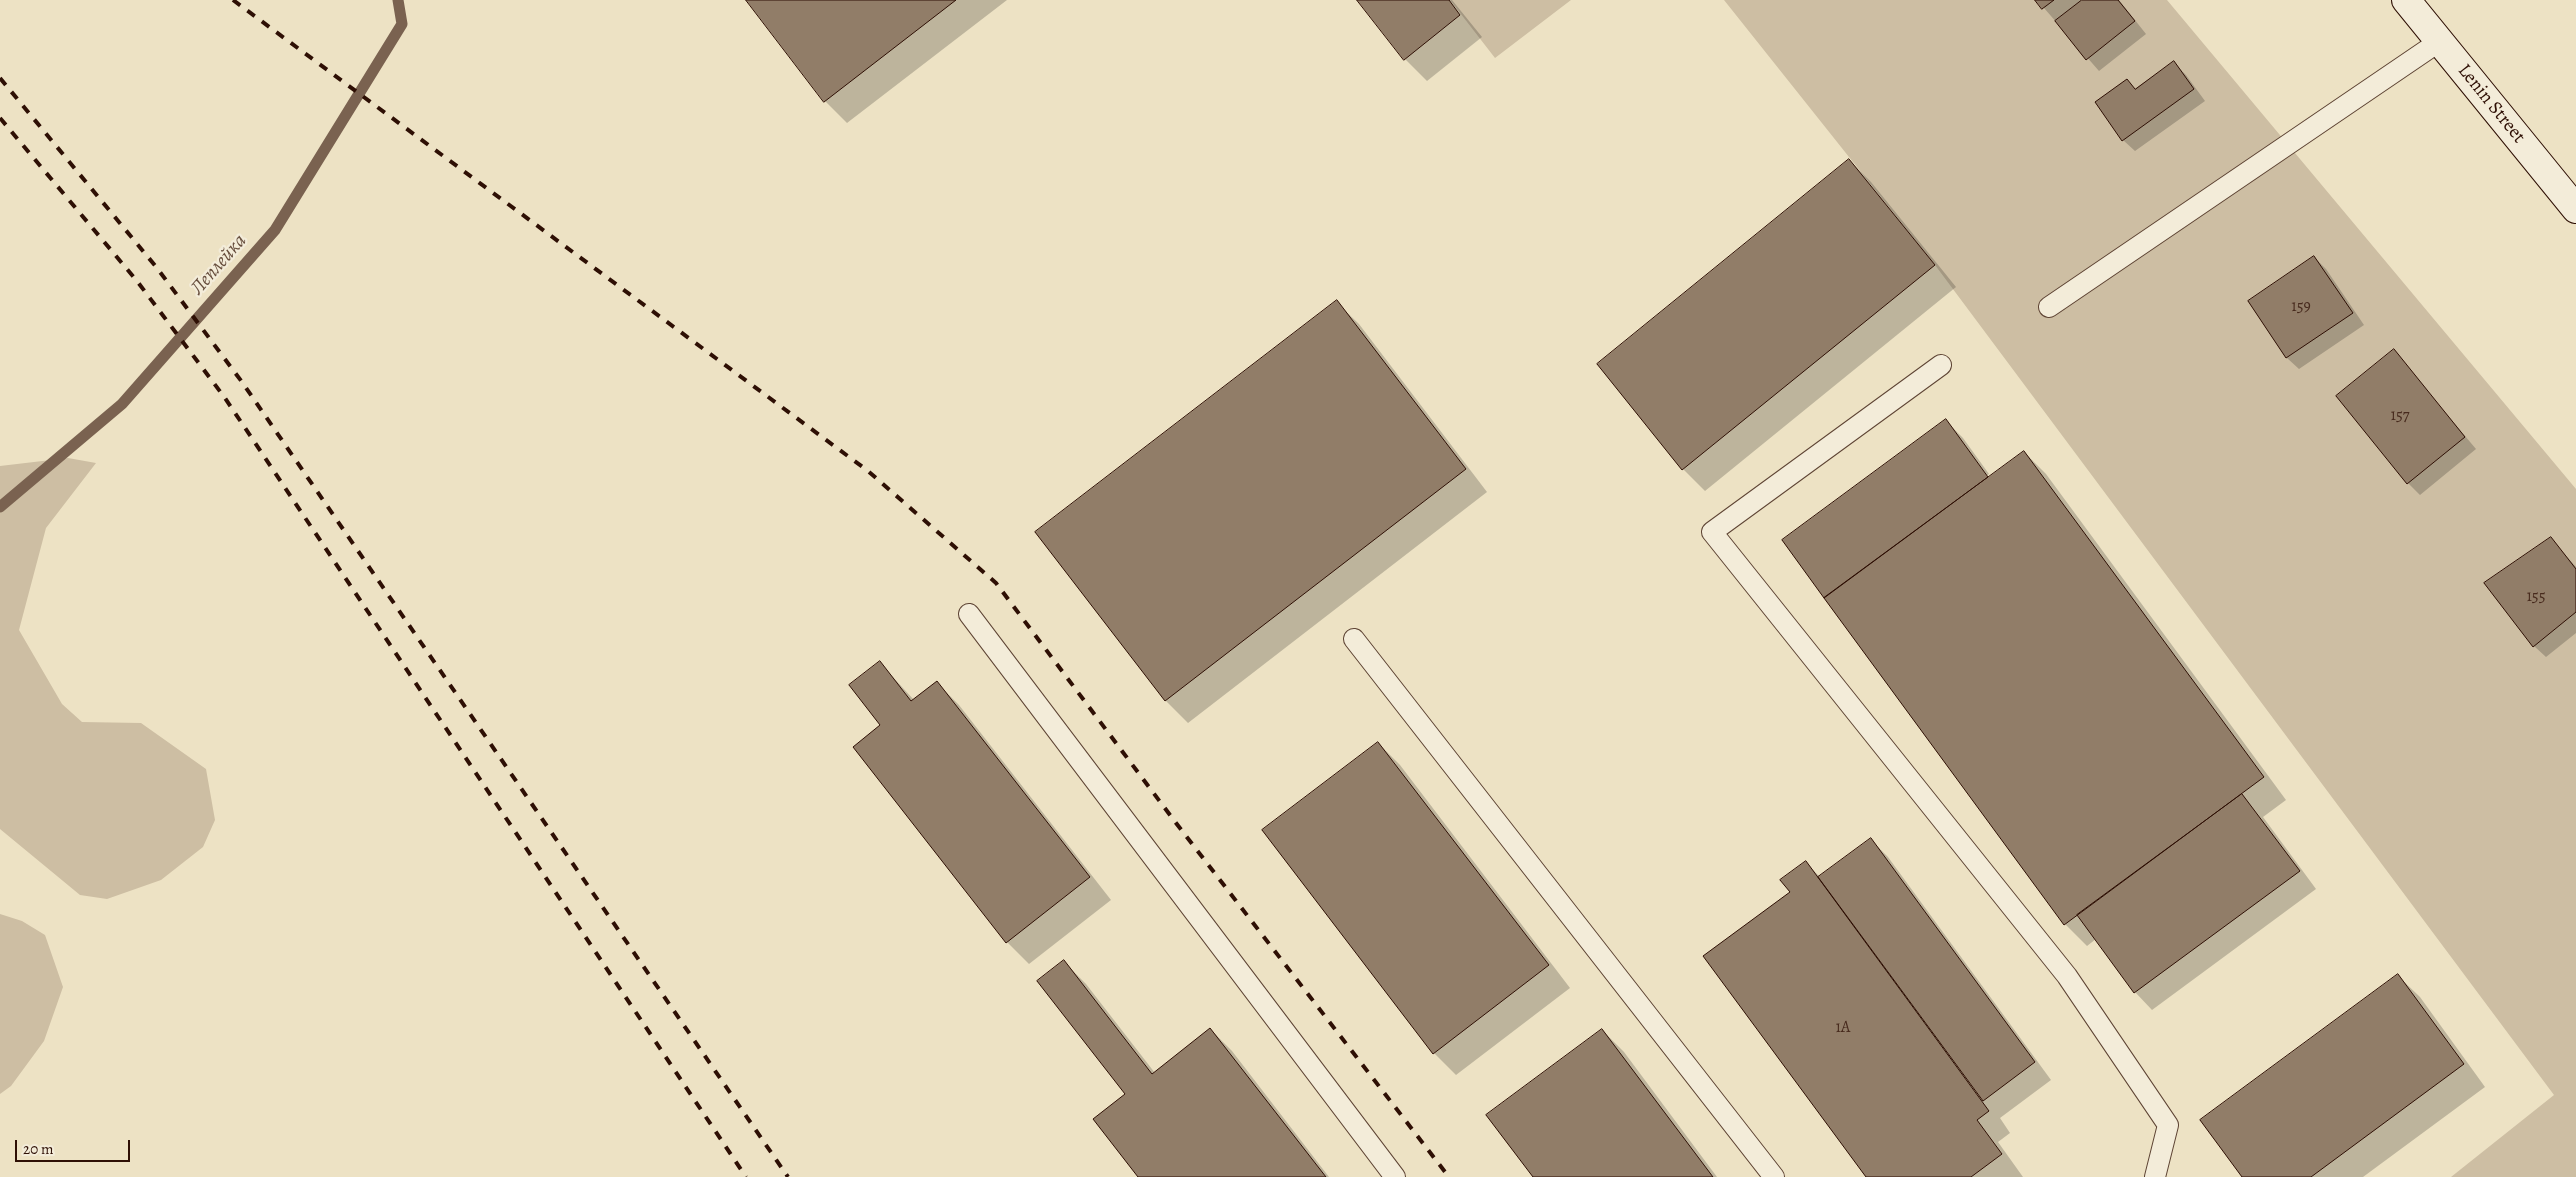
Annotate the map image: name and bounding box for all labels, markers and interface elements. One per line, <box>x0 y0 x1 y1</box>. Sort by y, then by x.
street label: Lenin Street <box>2452 60 2530 148</box>
water label: Леплейка <box>186 229 252 301</box>
house number: 159 <box>2291 297 2311 317</box>
house number: 157 <box>2390 406 2410 426</box>
house number: 155 <box>2526 587 2546 607</box>
house number: 1А <box>1836 1018 1850 1038</box>
scale bar <box>18 1130 132 1162</box>
text: 20 m <box>23 1139 54 1159</box>

